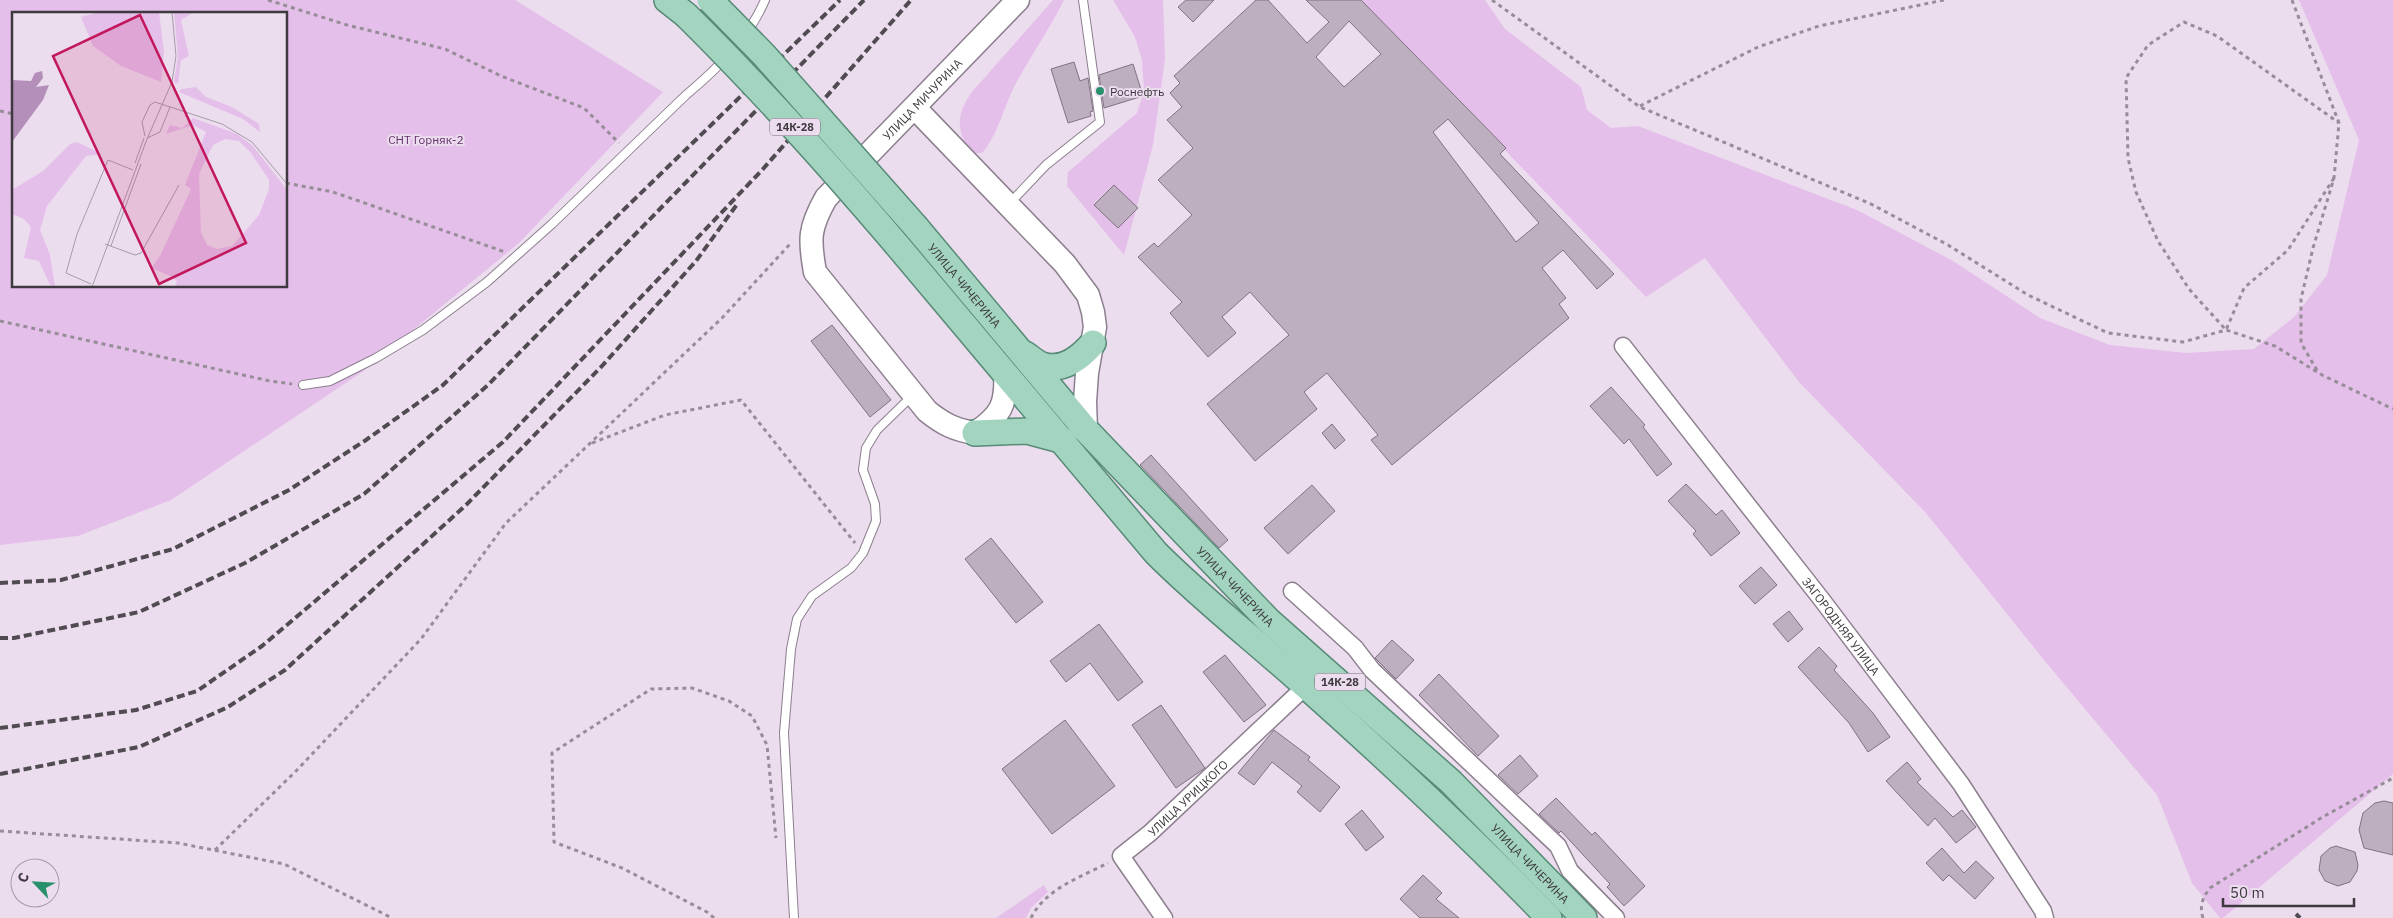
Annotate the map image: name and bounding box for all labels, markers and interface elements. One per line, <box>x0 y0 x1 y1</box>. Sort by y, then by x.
inset map <box>12 12 288 288</box>
street label: УЛИЦА МИЧУРИНА <box>879 55 965 143</box>
place label: Роснефть <box>1110 84 1164 99</box>
marker: Роснефть <box>1094 85 1106 97</box>
road number: 14К-28 <box>770 118 820 136</box>
park label: СНТ Горняк-2 <box>388 132 464 147</box>
street label: УЛИЦА ЧИЧЕРИНА <box>925 240 1005 331</box>
street label: УЛИЦА ЧИЧЕРИНА <box>1194 543 1278 630</box>
street label: ЗАГОРОДНЯЯ УЛИЦА <box>1799 574 1884 678</box>
road number: 14К-28 <box>1315 674 1365 690</box>
street label: УЛИЦА УРИЦКОГО <box>1144 756 1231 839</box>
street label: УЛИЦА ЧИЧЕРИНА <box>1488 820 1573 906</box>
north arrow <box>10 858 60 908</box>
text: С <box>13 870 33 885</box>
scale bar <box>2223 876 2354 908</box>
text: 50 m <box>2230 883 2265 902</box>

